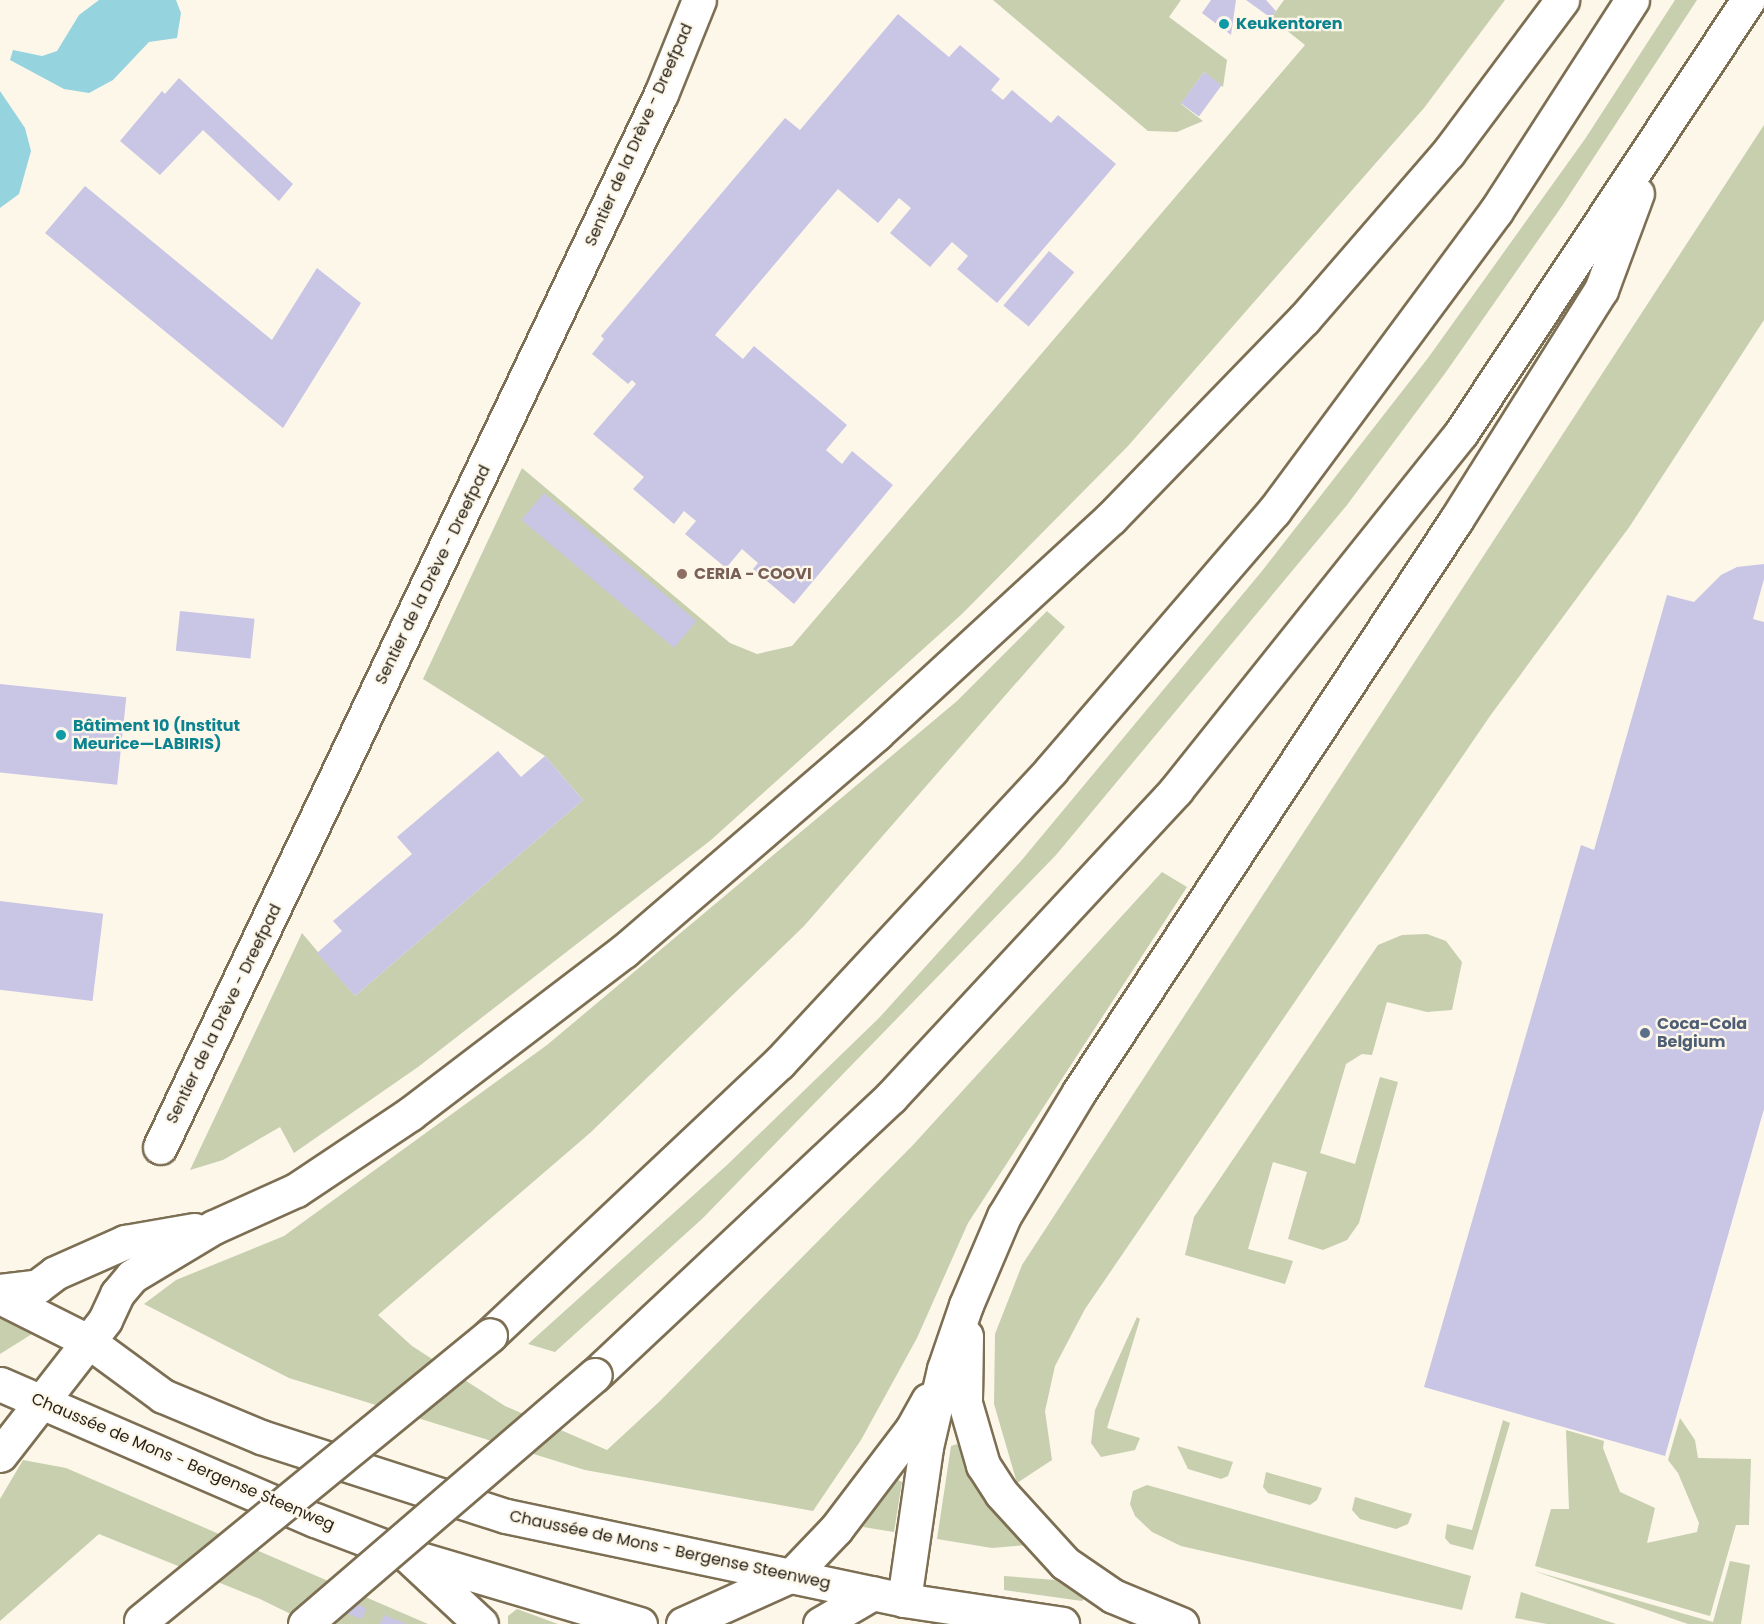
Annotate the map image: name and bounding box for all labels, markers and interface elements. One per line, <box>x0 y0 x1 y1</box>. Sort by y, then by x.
place label: Keukentoren <box>1236 14 1342 34</box>
marker: Keukentoren <box>1217 17 1231 31</box>
street label: Sentier de la Drève - Dreefpad <box>581 21 697 249</box>
street label: Sentier de la Drève - Dreefpad <box>371 462 495 688</box>
place label: CERIA - COOVI <box>694 564 812 584</box>
marker: CERIA - COOVI <box>675 567 689 581</box>
place label: Bâtiment 10 (Institut Meurice—LABIRIS) <box>73 716 240 754</box>
marker: Bâtiment 10 (Institut Meurice—LABIRIS) <box>54 728 68 742</box>
street label: Sentier de la Drève - Dreefpad <box>162 901 286 1127</box>
place label: Coca-Cola Belgium <box>1657 1014 1747 1052</box>
marker: Coca-Cola Belgium <box>1638 1026 1652 1040</box>
street label: Chaussée de Mons - Bergense Steenweg <box>28 1389 338 1535</box>
street label: Chaussée de Mons - Bergense Steenweg <box>508 1507 832 1593</box>

